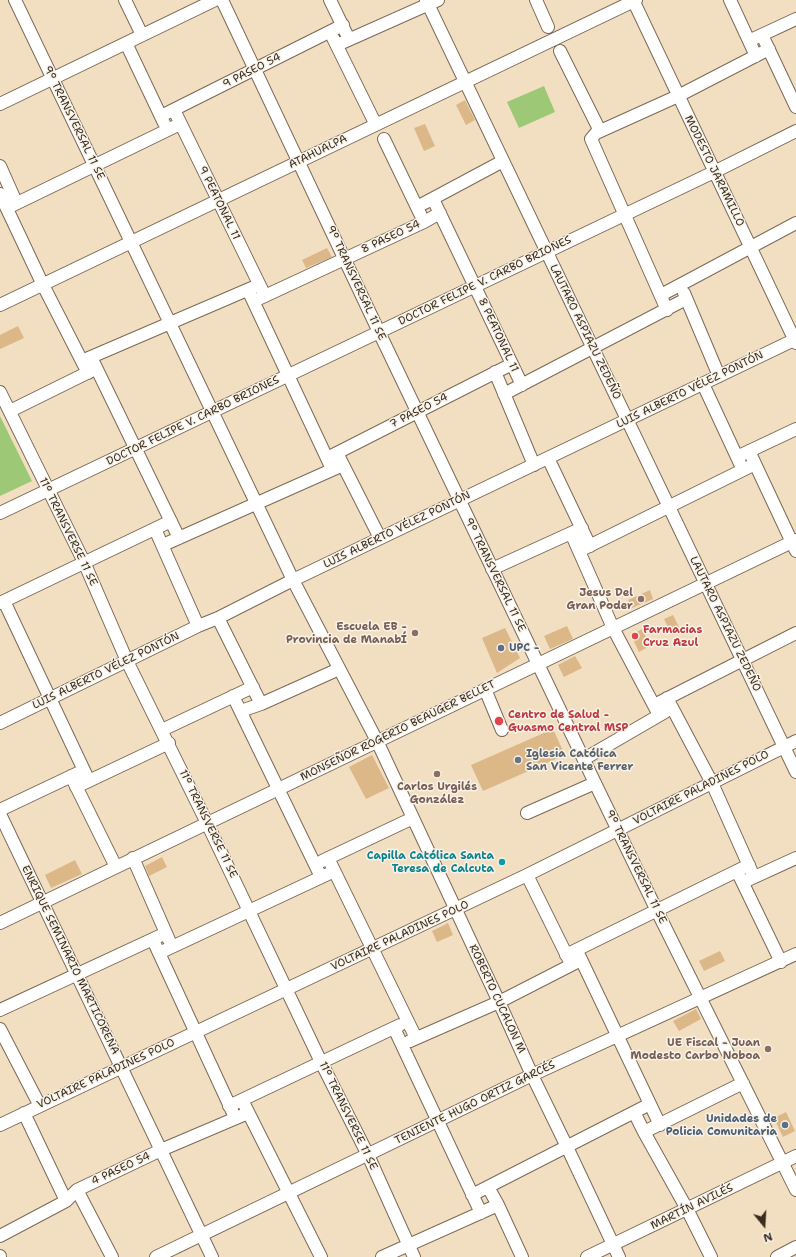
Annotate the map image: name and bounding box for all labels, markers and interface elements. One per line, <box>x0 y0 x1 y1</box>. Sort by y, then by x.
street label: 9 PASEO 54 <box>221 51 283 91</box>
street label: 9° TRANSVERSAL 11 SE <box>41 64 107 182</box>
street label: MODESTO JARAMILLO <box>681 113 747 229</box>
street label: ATAHUALPA <box>287 132 349 172</box>
street label: 9 PEATONAL 11 <box>196 164 242 242</box>
street label: 8 PASEO 54 <box>359 218 423 256</box>
street label: 9° TRANSVERSAL 11 SE <box>324 224 388 342</box>
street label: DOCTOR FELIPE V. CARBO BRIONES <box>396 233 574 329</box>
street label: LAUTARO ASPIAZU ZEDEÑO <box>546 262 624 402</box>
street label: 8 PEATONAL 11 <box>475 296 521 374</box>
street label: LUIS ALBERTO VÉLEZ PONTÓN <box>614 349 766 431</box>
street label: DOCTOR FELIPE V. CARBO BRIONES <box>104 373 282 469</box>
street label: 7 PASEO 54 <box>388 391 450 431</box>
street label: 11° TRANSVERSE 11 SE <box>36 476 100 588</box>
street label: LUIS ALBERTO VÉLEZ PONTÓN <box>321 489 473 571</box>
street label: 9° TRANSVERSAL 11 SE <box>462 516 528 634</box>
street label: LAUTARO ASPIAZU ZEDEÑO <box>686 554 764 694</box>
place label: Jesus Del Gran Poder <box>567 586 633 612</box>
marker: Jesus Del Gran Poder <box>636 594 646 604</box>
place label: Escuela EB - Provincia de ManabÍ <box>286 620 407 646</box>
place label: Farmacias Cruz Azul <box>643 623 702 649</box>
marker: Escuela EB - Provincia de ManabÍ <box>410 628 420 638</box>
street label: LUIS ALBERTO VÉLEZ PONTÓN <box>30 630 182 712</box>
marker: Farmacias Cruz Azul <box>630 631 640 641</box>
place label: UPC - <box>509 641 540 655</box>
marker: UPC - <box>496 643 506 653</box>
street label: MONSEÑOR ROGERIO BEAUGER BELLET <box>298 678 498 784</box>
place label: Centro de Salud - Guasmo Central MSP <box>508 708 628 734</box>
marker: Centro de Salud - Guasmo Central MSP <box>493 715 505 727</box>
place label: Iglesia Católica San Vicente Ferrer <box>526 747 633 773</box>
street label: VOLTAIRE PALADINES POLO <box>631 748 771 828</box>
marker: Iglesia Católica San Vicente Ferrer <box>513 755 523 765</box>
street label: 11° TRANSVERSE 11 SE <box>176 768 240 880</box>
marker: Carlos Urgilés González <box>432 769 442 779</box>
place label: Carlos Urgilés González <box>397 780 477 806</box>
street label: 9° TRANSVERSAL 11 SE <box>603 808 669 926</box>
place label: Capilla Católica Santa Teresa de Calcuta <box>367 849 494 875</box>
marker: Capilla Católica Santa Teresa de Calcuta <box>497 857 507 867</box>
street label: ENRIQUE SEMINARIO MARTICORENA <box>18 863 122 1057</box>
street label: VOLTAIRE PALADINES POLO <box>329 898 471 974</box>
street label: ROBERTO CUCALON M <box>466 943 528 1055</box>
street label: VOLTAIRE PALADINES POLO <box>35 1036 177 1112</box>
place label: UE Fiscal - Juan Modesto Carbo Noboa <box>631 1036 760 1062</box>
marker: UE Fiscal - Juan Modesto Carbo Noboa <box>763 1044 773 1054</box>
street label: TENIENTE HUGO ORTIZ GARCÉS <box>393 1058 557 1148</box>
street label: 11° TRANSVERSE 11 SE <box>316 1060 380 1172</box>
place label: Unidades de Policia Comunitaria <box>666 1112 777 1138</box>
marker: Unidades de Policia Comunitaria <box>780 1120 790 1130</box>
street label: 4 PASEO 54 <box>89 1150 153 1188</box>
street label: MARTÍN AVILÉS <box>649 1181 735 1233</box>
north arrow <box>744 1205 784 1245</box>
text: N <box>761 1228 774 1245</box>

